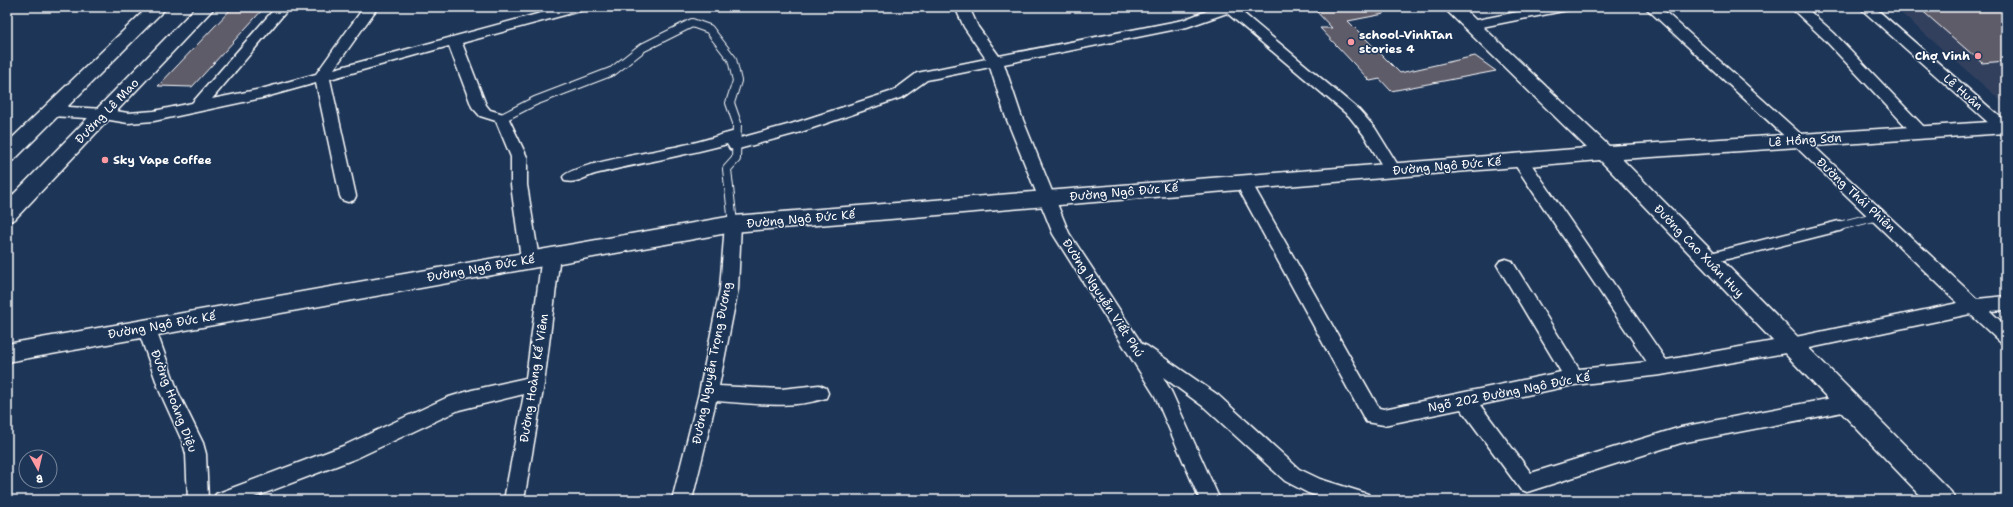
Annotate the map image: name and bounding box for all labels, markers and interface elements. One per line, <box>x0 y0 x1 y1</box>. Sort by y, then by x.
place label: school-VinhTan stories 4 <box>1359 27 1453 57</box>
marker: school-VinhTan stories 4 <box>1346 37 1356 47</box>
place label: Chợ Vinh <box>1915 48 1970 64</box>
marker: Chợ Vinh <box>1973 51 1983 61</box>
street label: Lê Huân <box>1940 70 1986 114</box>
street label: Đường Lê Mao <box>72 75 142 147</box>
street label: Lê Hồng Sơn <box>1768 129 1842 151</box>
place label: Sky Vape Coffee <box>113 152 212 168</box>
street label: Đường Ngô Đức Kế <box>1392 153 1502 179</box>
street label: Đường Thái Phiên <box>1813 154 1899 236</box>
marker: Sky Vape Coffee <box>100 155 110 165</box>
street label: Đường Ngô Đức Kế <box>1069 179 1179 205</box>
street label: Đường Cao Xuân Huy <box>1650 201 1748 301</box>
street label: Đường Ngô Đức Kế <box>746 206 856 232</box>
street label: Đường Nguyễn Viết Phú <box>1059 236 1147 360</box>
street label: Đường Ngô Đức Kế <box>426 251 536 285</box>
street label: Đường Nguyễn Trọng Đương <box>688 281 736 445</box>
street label: Đường Ngô Đức Kế <box>107 308 217 342</box>
street label: Đường Hoàng Kế Viêm <box>516 312 552 444</box>
street label: Đường Hoàng Diệu <box>147 347 201 455</box>
street label: Ngõ 202 Đường Ngô Đức Kế <box>1426 368 1592 416</box>
north arrow <box>18 449 58 489</box>
text: B <box>35 471 44 486</box>

